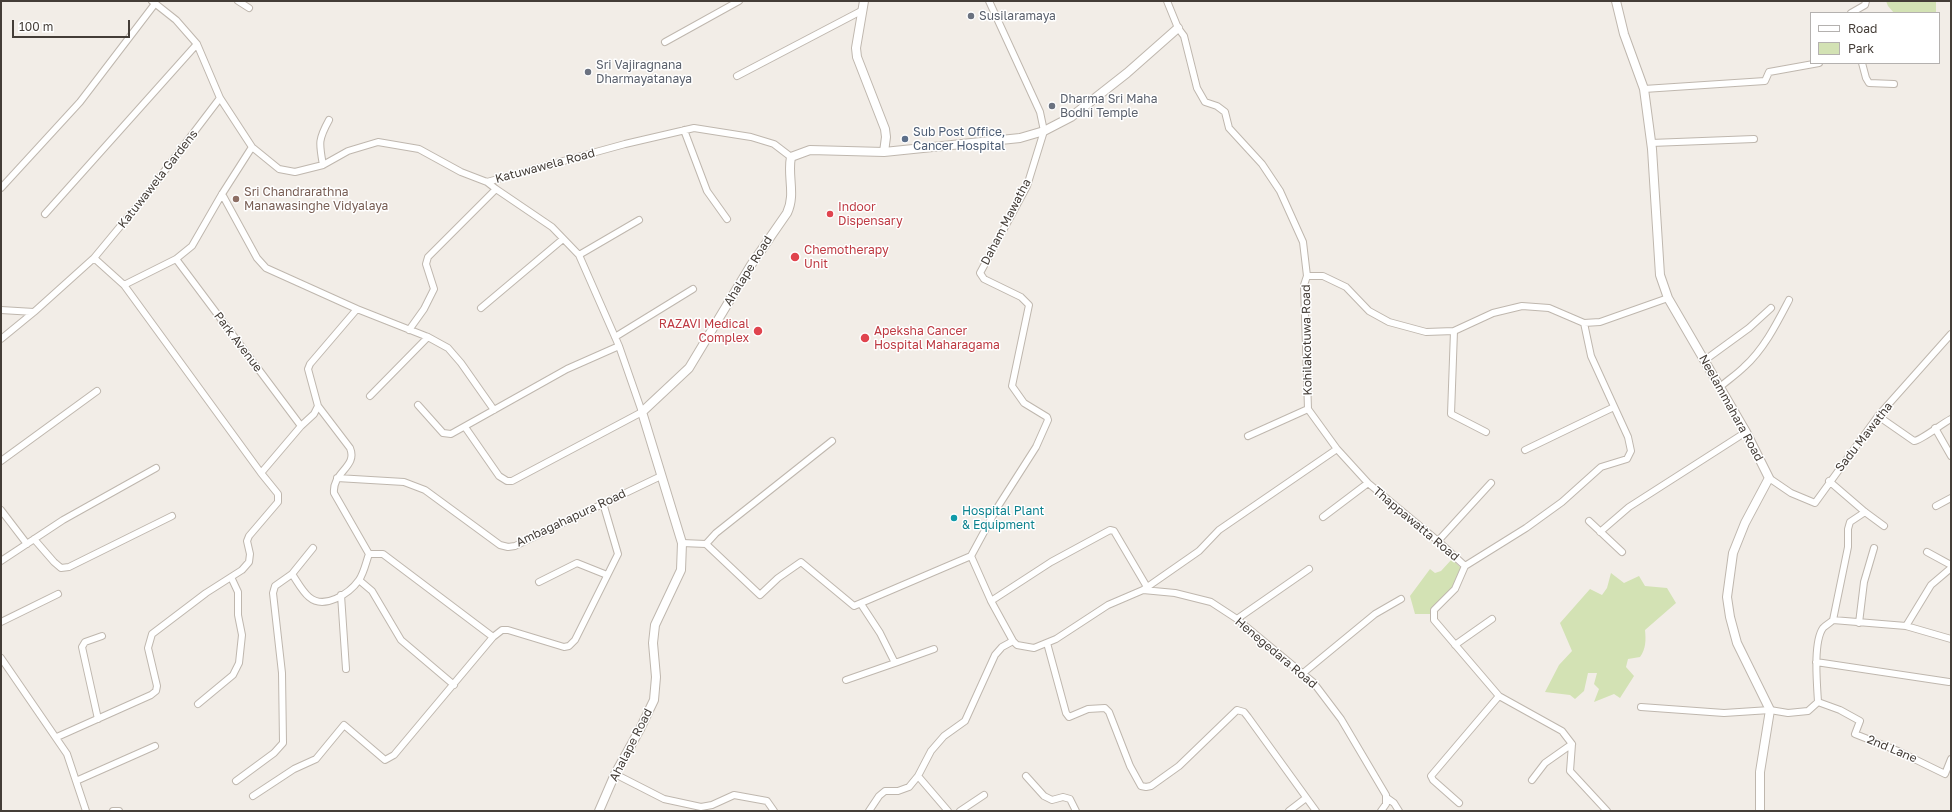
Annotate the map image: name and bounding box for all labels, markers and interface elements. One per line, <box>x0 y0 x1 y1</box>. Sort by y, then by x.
place label: Susilaramaya <box>979 9 1056 23</box>
marker: Susilaramaya <box>966 11 976 21</box>
scale bar <box>14 12 132 38</box>
legend <box>1810 12 1940 64</box>
text: 100 m <box>19 19 53 34</box>
text: Road <box>1848 21 1877 36</box>
text: Park <box>1848 41 1874 56</box>
place label: Sri Vajiragnana Dharmayatanaya <box>596 58 692 86</box>
marker: Sri Vajiragnana Dharmayatanaya <box>583 67 593 77</box>
place label: Dharma Sri Maha Bodhi Temple <box>1060 92 1157 120</box>
marker: Dharma Sri Maha Bodhi Temple <box>1047 101 1057 111</box>
place label: Sub Post Office, Cancer Hospital <box>913 125 1005 153</box>
street label: Katuwawela Gardens <box>115 127 201 231</box>
marker: Sub Post Office, Cancer Hospital <box>900 134 910 144</box>
street label: Katuwawela Road <box>494 146 596 186</box>
street label: Daham Mawatha <box>978 176 1034 268</box>
place label: Sri Chandrarathna Manawasinghe Vidyalaya <box>244 185 388 213</box>
marker: Sri Chandrarathna Manawasinghe Vidyalaya <box>231 194 241 204</box>
place label: Indoor Dispensary <box>838 200 903 228</box>
marker: Indoor Dispensary <box>825 209 835 219</box>
street label: Ahalape Road <box>721 233 775 309</box>
place label: Chemotherapy Unit <box>804 243 889 271</box>
marker: Chemotherapy Unit <box>789 251 801 263</box>
street label: Kohilakotuwa Road <box>1299 284 1315 396</box>
street label: Park Avenue <box>211 309 265 375</box>
place label: RAZAVI Medical Complex <box>659 317 749 345</box>
place label: Apeksha Cancer Hospital Maharagama <box>874 324 1000 352</box>
marker: RAZAVI Medical Complex <box>752 325 764 337</box>
marker: Apeksha Cancer Hospital Maharagama <box>859 332 871 344</box>
street label: Neelammahara Road <box>1696 352 1766 464</box>
street label: Sadu Mawatha <box>1832 399 1896 475</box>
street label: Thappawatta Road <box>1370 484 1462 564</box>
street label: Ambagahapura Road <box>514 486 628 550</box>
place label: Hospital Plant & Equipment <box>962 504 1044 532</box>
marker: Hospital Plant & Equipment <box>949 513 959 523</box>
street label: Henegedara Road <box>1232 614 1320 692</box>
street label: Ahalape Road <box>607 706 655 784</box>
street label: 2nd Lane <box>1865 732 1919 766</box>

